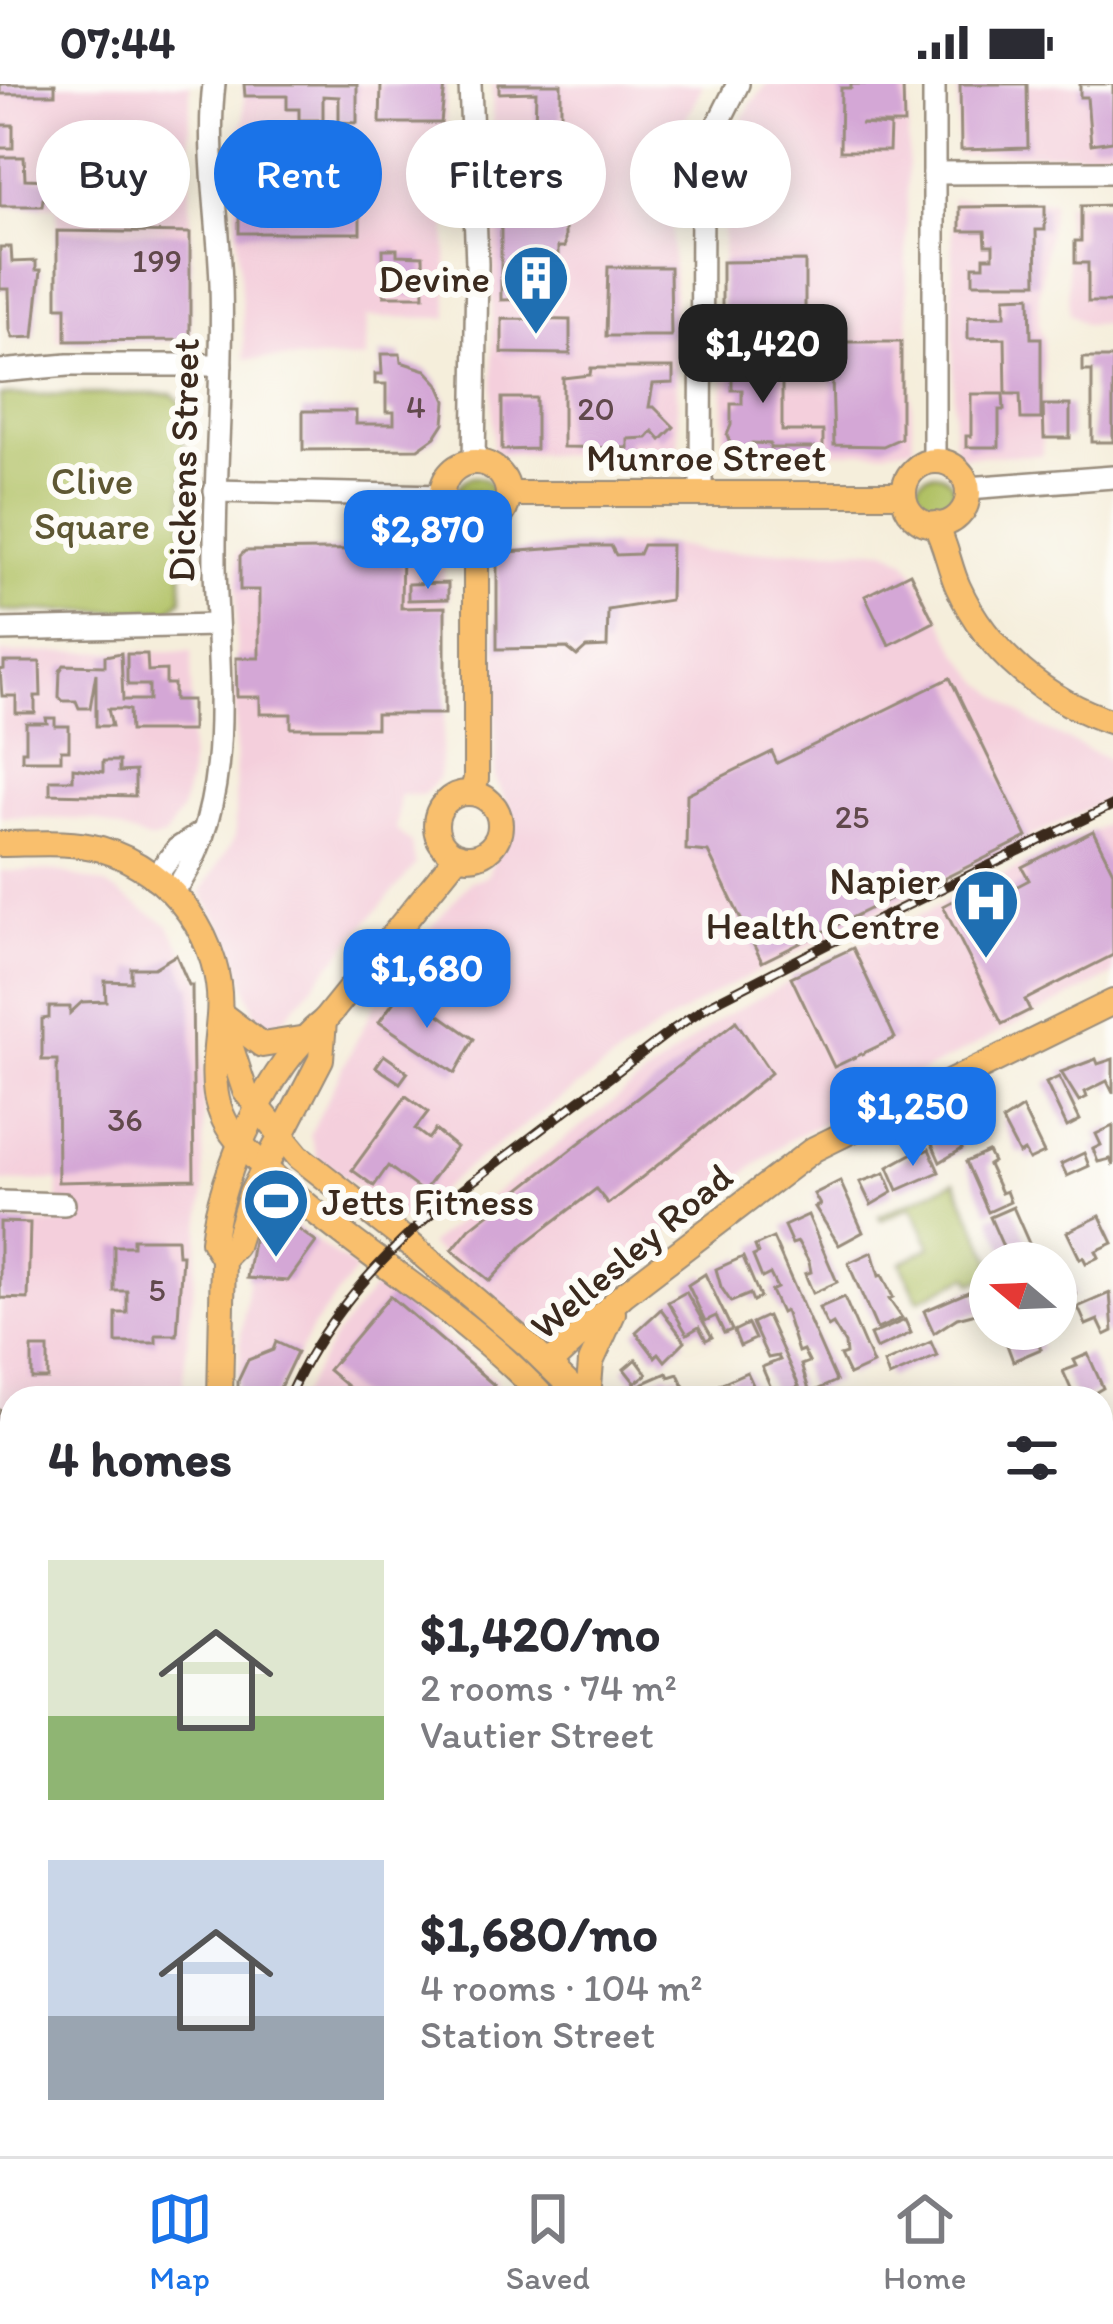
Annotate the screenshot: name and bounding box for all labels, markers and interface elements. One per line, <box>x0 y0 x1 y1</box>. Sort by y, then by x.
text: 07:44 <box>60 15 175 69</box>
chip: Buy <box>36 120 190 228</box>
chip: Rent <box>214 120 382 228</box>
chip: Filters <box>406 120 606 228</box>
chip: New <box>630 120 791 228</box>
house number: 199 <box>132 241 182 280</box>
building icon: Devine <box>501 243 571 337</box>
place label: Devine <box>378 255 490 302</box>
pin: $1,420 <box>665 304 861 406</box>
text: $1,420 <box>705 319 821 366</box>
street label: Dickens Street <box>157 337 209 583</box>
house number: 4 <box>406 387 426 426</box>
house number: 20 <box>577 389 615 428</box>
street label: Munroe Street <box>586 434 826 481</box>
park label: Clive Square <box>34 457 150 549</box>
pin: $2,870 <box>330 490 526 592</box>
text: $2,870 <box>371 505 485 552</box>
house number: 25 <box>835 797 869 836</box>
place label: Napier Health Centre <box>705 857 940 949</box>
hospital icon: Napier Health Centre <box>951 867 1021 961</box>
pin: $1,680 <box>329 929 525 1031</box>
text: $1,680 <box>370 944 484 991</box>
pin: $1,250 <box>815 1067 1011 1169</box>
text: $1,250 <box>857 1082 969 1129</box>
house number: 36 <box>107 1100 143 1139</box>
street label: Wellesley Road <box>520 1153 742 1349</box>
sports icon: Jetts Fitness <box>241 1166 311 1260</box>
place label: Jetts Fitness <box>322 1178 534 1225</box>
north arrow <box>969 1242 1077 1350</box>
map controls <box>969 1242 1077 1350</box>
house number: 5 <box>148 1270 166 1309</box>
icon: filters <box>999 1425 1065 1491</box>
text: 4 homes <box>48 1428 232 1489</box>
text: $1,420/mo <box>420 1603 661 1664</box>
icon: home <box>144 1608 288 1752</box>
text: 2 rooms · 74 m² <box>420 1664 677 1711</box>
text: Vautier Street <box>420 1711 654 1758</box>
text: $1,680/mo <box>420 1903 658 1964</box>
icon: home <box>144 1908 288 2052</box>
text: 4 rooms · 104 m² <box>420 1964 703 2011</box>
text: Station Street <box>420 2011 655 2058</box>
tab: Map <box>147 2186 213 2297</box>
tab: Saved <box>506 2186 590 2297</box>
tab: Home <box>883 2186 966 2297</box>

